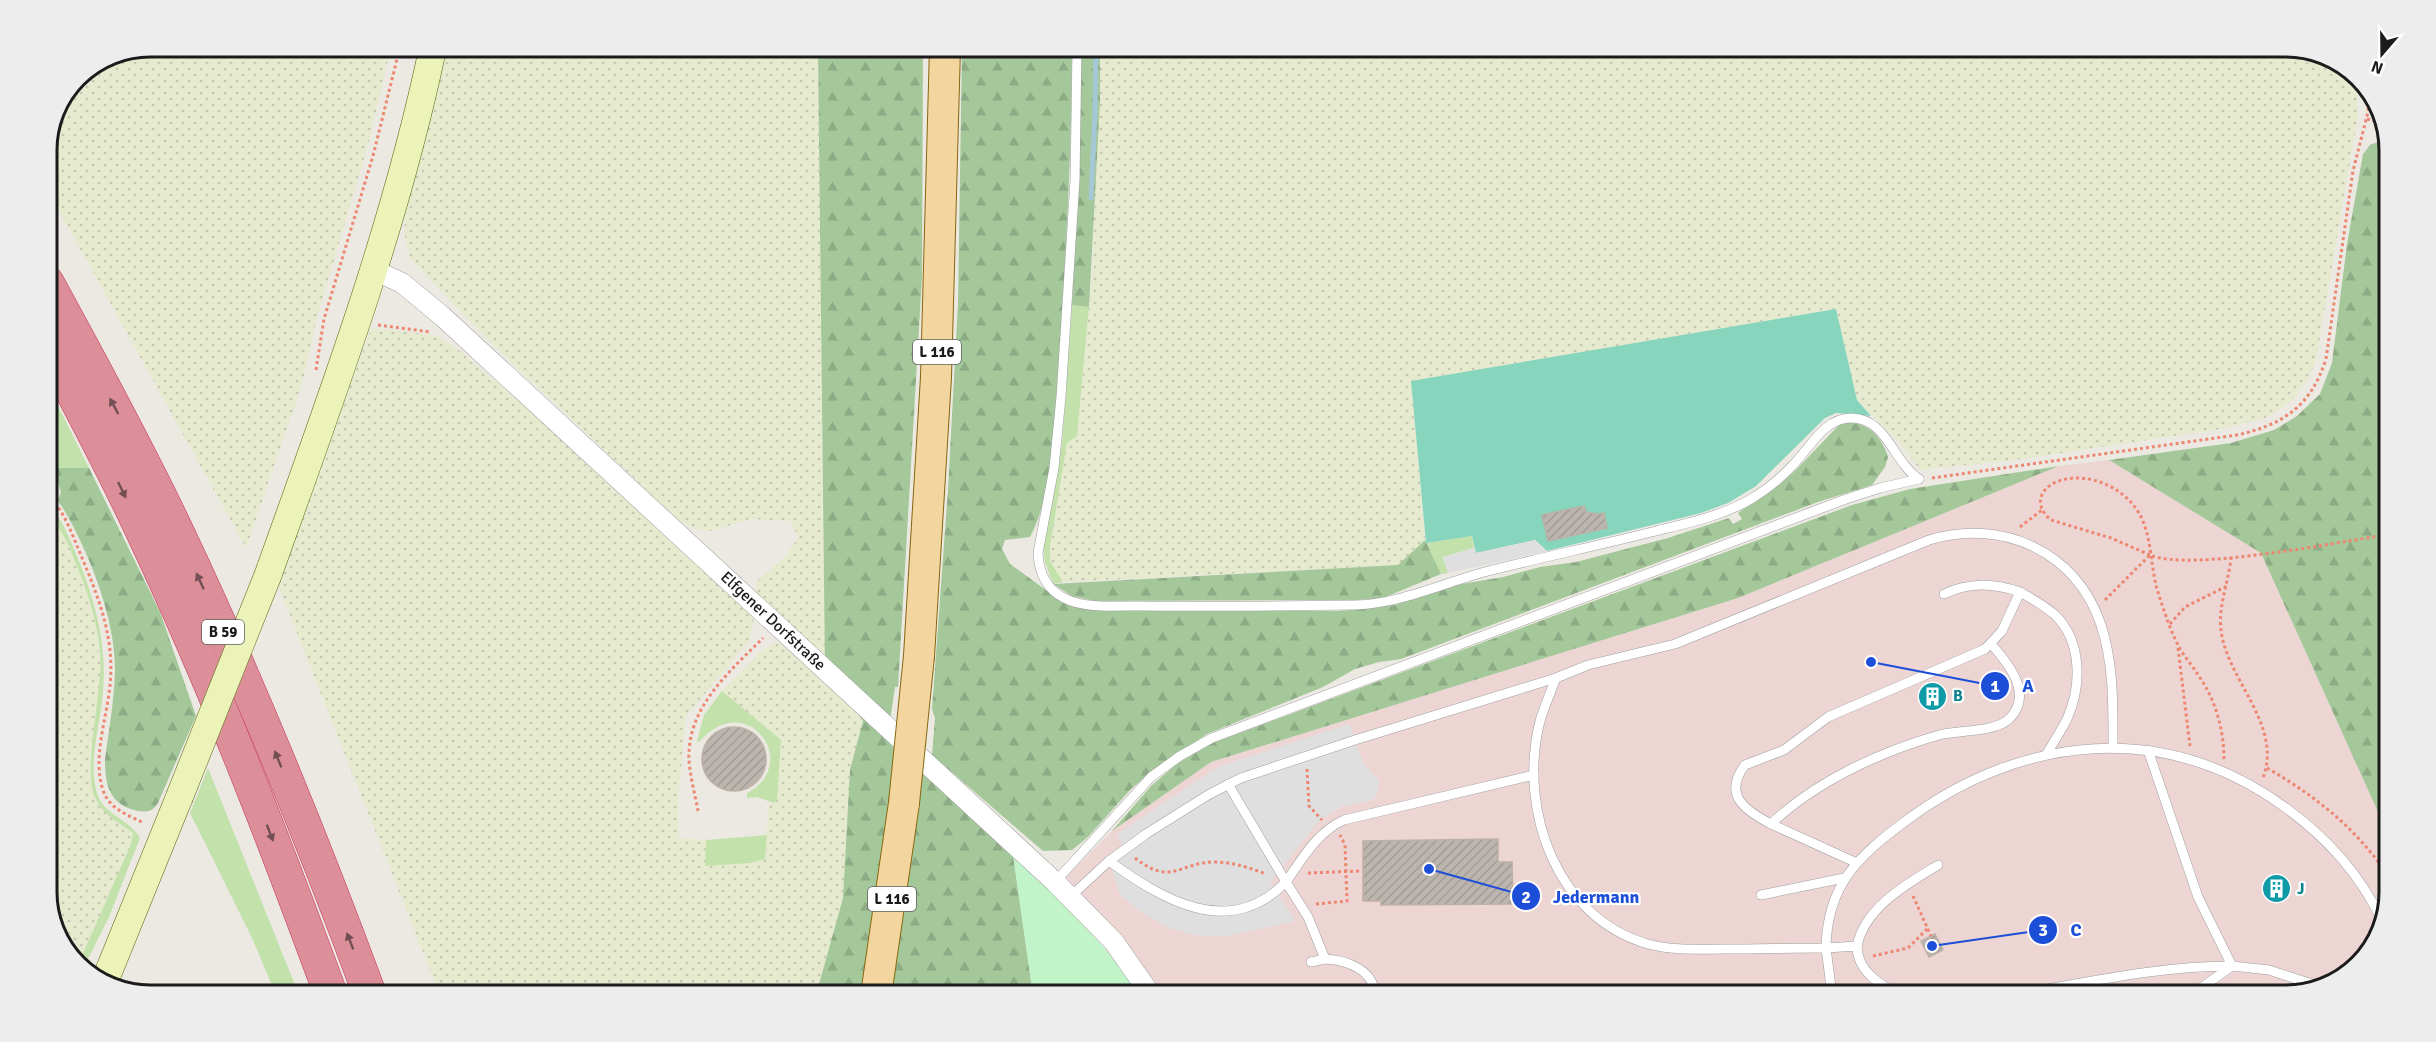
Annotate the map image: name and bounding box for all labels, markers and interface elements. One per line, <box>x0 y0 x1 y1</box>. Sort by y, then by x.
north arrow <box>2352 24 2412 84</box>
text: N <box>2369 56 2386 78</box>
road number: L 116 <box>913 340 961 364</box>
one-way arrow <box>109 397 119 414</box>
one-way arrow <box>118 481 127 498</box>
street label: Elfgener Dorfstraße <box>716 567 830 675</box>
one-way arrow <box>195 572 204 589</box>
road number: B 59 <box>202 620 244 644</box>
callout: A <box>1980 668 2046 704</box>
text: 1 <box>1990 675 2000 697</box>
text: A <box>2022 675 2034 697</box>
building icon: B <box>1916 680 1948 712</box>
place label: B <box>1953 686 1963 706</box>
one-way arrow <box>273 750 282 768</box>
one-way arrow <box>266 824 275 842</box>
building icon: J <box>2260 873 2292 905</box>
callout: Jedermann <box>1511 878 1651 914</box>
place label: J <box>2297 879 2305 899</box>
text: 2 <box>1521 886 1531 908</box>
text: Jedermann <box>1553 886 1639 908</box>
road number: L 116 <box>868 887 916 911</box>
callout: C <box>2028 912 2093 948</box>
text: 3 <box>2038 919 2048 941</box>
text: C <box>2071 919 2082 941</box>
one-way arrow <box>344 931 354 949</box>

